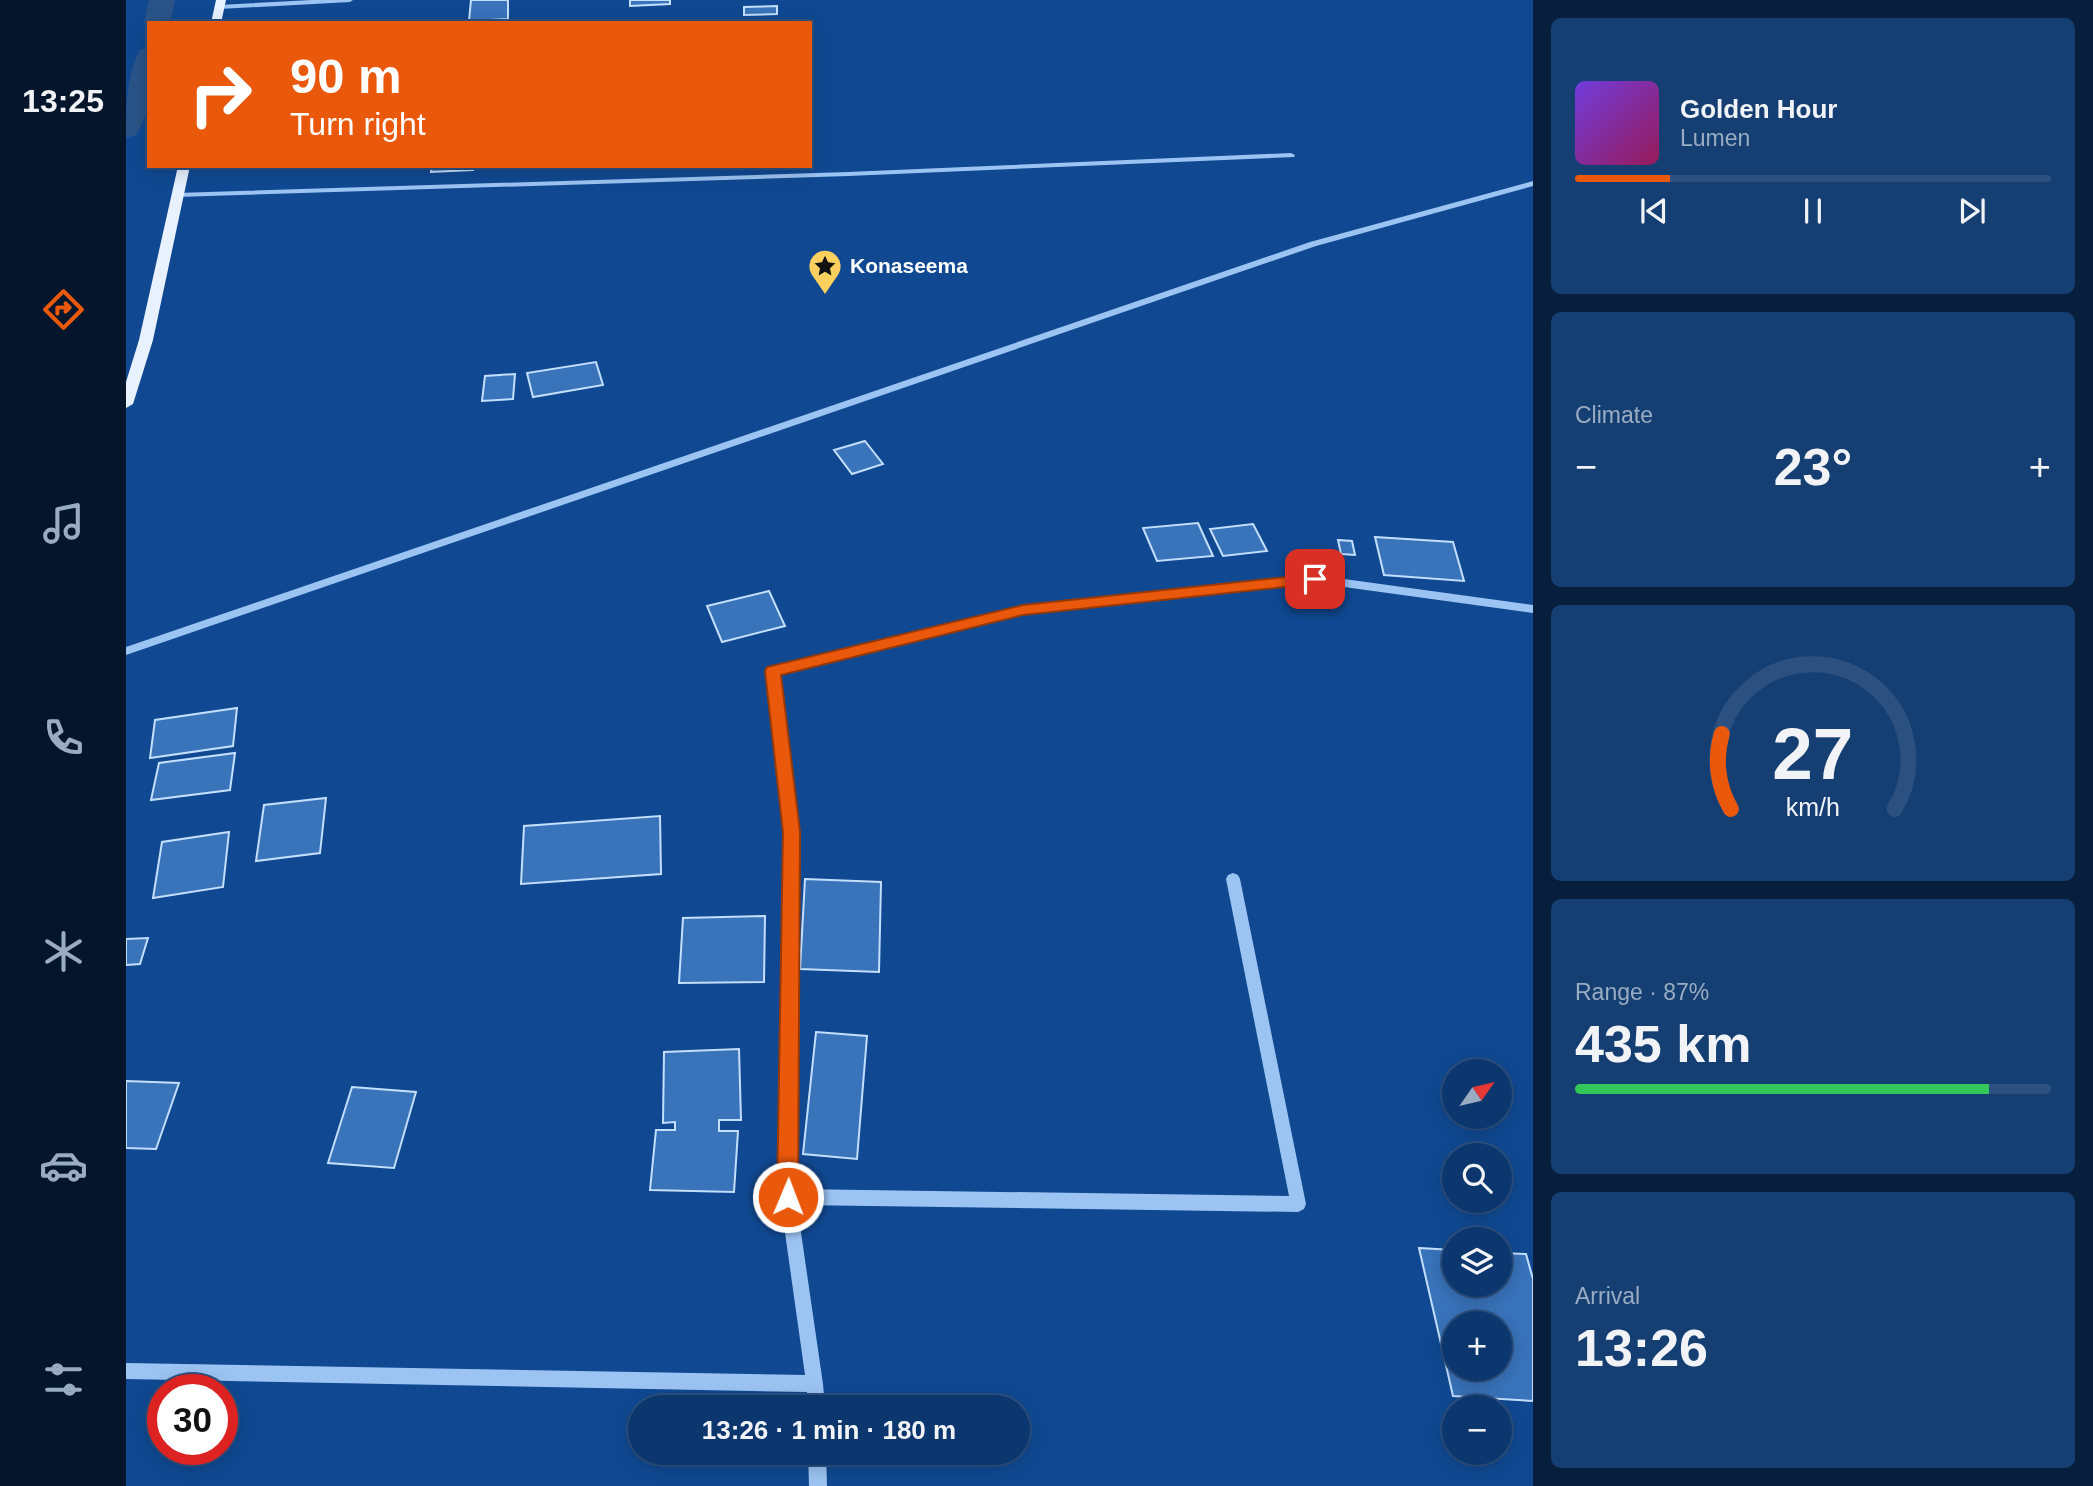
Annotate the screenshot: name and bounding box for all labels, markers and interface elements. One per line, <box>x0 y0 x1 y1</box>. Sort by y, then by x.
icon: right <box>175 49 266 140</box>
text: 90 m <box>290 49 402 103</box>
text: 13:25 <box>22 83 104 119</box>
text: Golden Hour <box>1680 94 1837 124</box>
text: Turn right <box>290 106 426 142</box>
text: Lumen <box>1680 125 1750 151</box>
icon: previous <box>1635 192 1673 230</box>
icon: pause <box>1794 192 1832 230</box>
icon: next <box>1953 192 1991 230</box>
place icon: Konaseema <box>806 247 844 296</box>
place label: Konaseema <box>850 254 968 277</box>
icon: directions <box>39 285 88 334</box>
text: Climate <box>1575 402 1653 428</box>
text: 23° <box>1774 438 1852 496</box>
text: − <box>1575 446 1597 488</box>
text: + <box>2029 446 2051 488</box>
icon: music <box>39 499 88 548</box>
pin <box>1285 549 1345 609</box>
icon: arrive <box>1296 560 1334 598</box>
icon: phone <box>39 713 88 762</box>
text: 27 <box>1773 713 1853 794</box>
text: km/h <box>1786 793 1840 821</box>
icon: climate <box>39 927 88 976</box>
text: Range · 87% <box>1575 979 1709 1005</box>
text: 435 km <box>1575 1015 1751 1073</box>
north arrow <box>1442 1059 1512 1129</box>
map controls <box>1442 1059 1512 1465</box>
icon: car <box>39 1141 88 1190</box>
button: search <box>1442 1143 1512 1213</box>
position arrow <box>751 1160 825 1234</box>
button: layers <box>1442 1227 1512 1297</box>
text: Arrival <box>1575 1283 1640 1309</box>
button: + <box>1442 1311 1512 1381</box>
text: 13:26 <box>1575 1319 1708 1377</box>
icon: filters <box>39 1355 88 1404</box>
speed limit sign: 30 <box>147 1374 238 1465</box>
button: − <box>1442 1395 1512 1465</box>
text: 13:26 · 1 min · 180 m <box>702 1415 956 1445</box>

